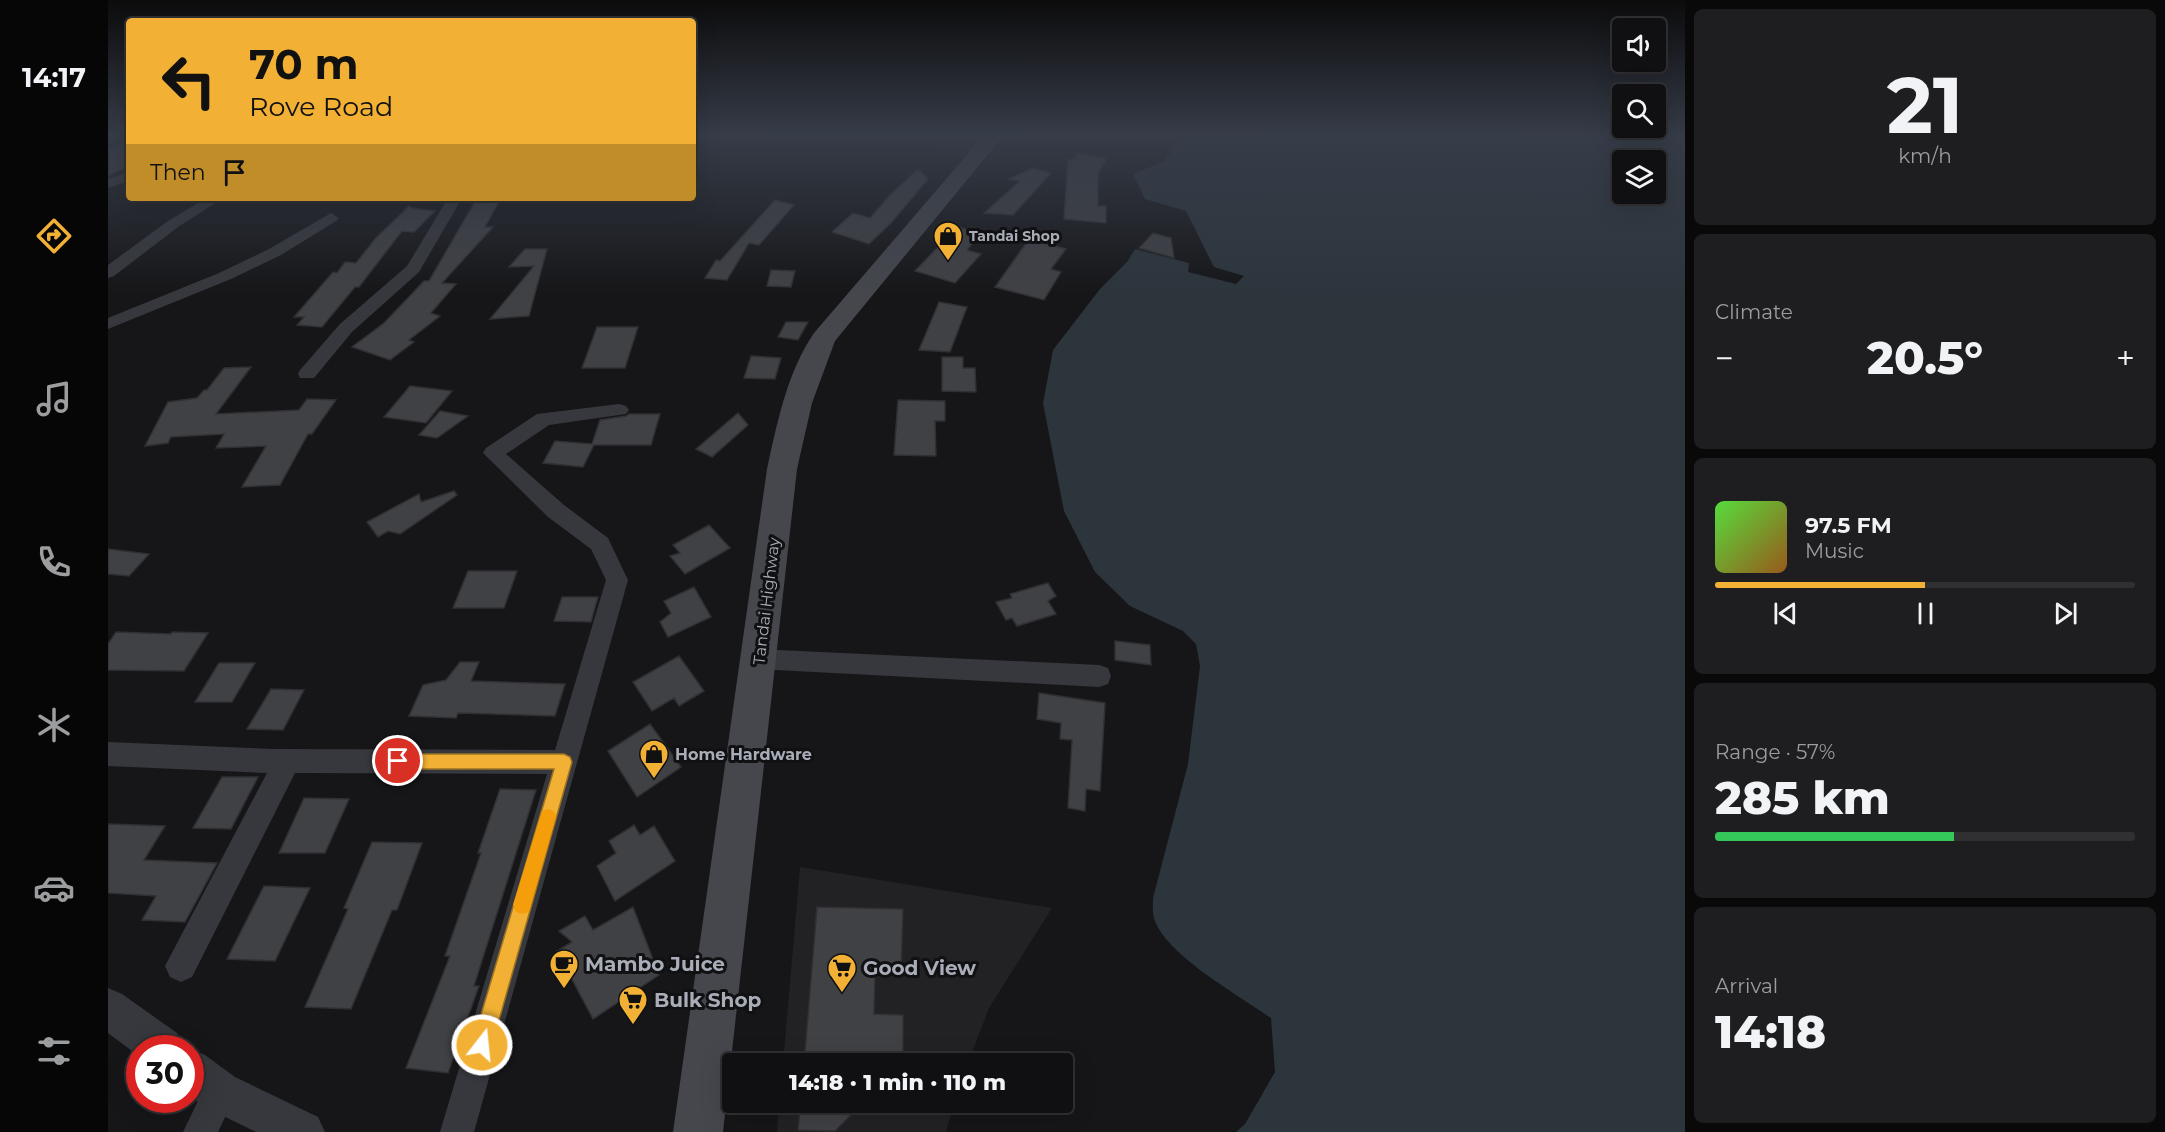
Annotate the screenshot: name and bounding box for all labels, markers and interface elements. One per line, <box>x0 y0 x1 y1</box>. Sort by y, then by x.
map controls <box>1612 18 1666 204</box>
button: sound <box>1612 18 1666 72</box>
text: 70 m <box>249 38 359 90</box>
icon: left <box>150 42 228 120</box>
text: 21 <box>1887 57 1963 153</box>
text: 14:17 <box>22 61 86 94</box>
button: search <box>1612 84 1666 138</box>
text: Rove Road <box>249 90 393 123</box>
text: km/h <box>1898 144 1952 168</box>
button: layers <box>1612 150 1666 204</box>
icon: arrive <box>218 156 251 189</box>
text: Then <box>150 159 206 186</box>
icon: directions <box>33 215 75 257</box>
shop icon: Tandai Shop <box>932 220 964 262</box>
place label: Tandai Shop <box>969 227 1060 245</box>
text: Climate <box>1715 300 1793 324</box>
text: 20.5° <box>1867 330 1983 385</box>
text: − <box>1715 338 1734 378</box>
text: + <box>2116 338 2135 378</box>
icon: music <box>33 378 75 420</box>
text: 97.5 FM <box>1805 512 1892 539</box>
street label: Tandai Highway <box>749 536 784 666</box>
text: Music <box>1805 539 1864 563</box>
icon: phone <box>33 541 75 583</box>
icon: previous <box>1769 597 1802 630</box>
icon: pause <box>1909 597 1942 630</box>
icon: next <box>2049 597 2082 630</box>
icon: climate <box>33 704 75 746</box>
pin <box>372 735 423 786</box>
shop icon: Home Hardware <box>638 738 670 780</box>
text: Range · 57% <box>1715 740 1835 764</box>
icon: arrive <box>381 744 414 777</box>
place label: Home Hardware <box>675 745 812 764</box>
text: 285 km <box>1715 770 1890 825</box>
icon: car <box>33 867 75 909</box>
cafe icon: Mambo Juice <box>548 948 580 990</box>
place label: Mambo Juice <box>585 952 725 976</box>
supermarket icon: Good View <box>826 952 858 994</box>
place label: Good View <box>863 956 976 980</box>
text: Arrival <box>1715 974 1778 998</box>
supermarket icon: Bulk Shop <box>617 984 649 1026</box>
place label: Bulk Shop <box>654 988 762 1012</box>
text: 14:18 <box>1715 1004 1826 1059</box>
position arrow <box>450 1013 514 1077</box>
icon: filters <box>33 1030 75 1072</box>
speed limit sign: 30 <box>126 1035 204 1113</box>
text: 14:18 · 1 min · 110 m <box>789 1069 1006 1096</box>

